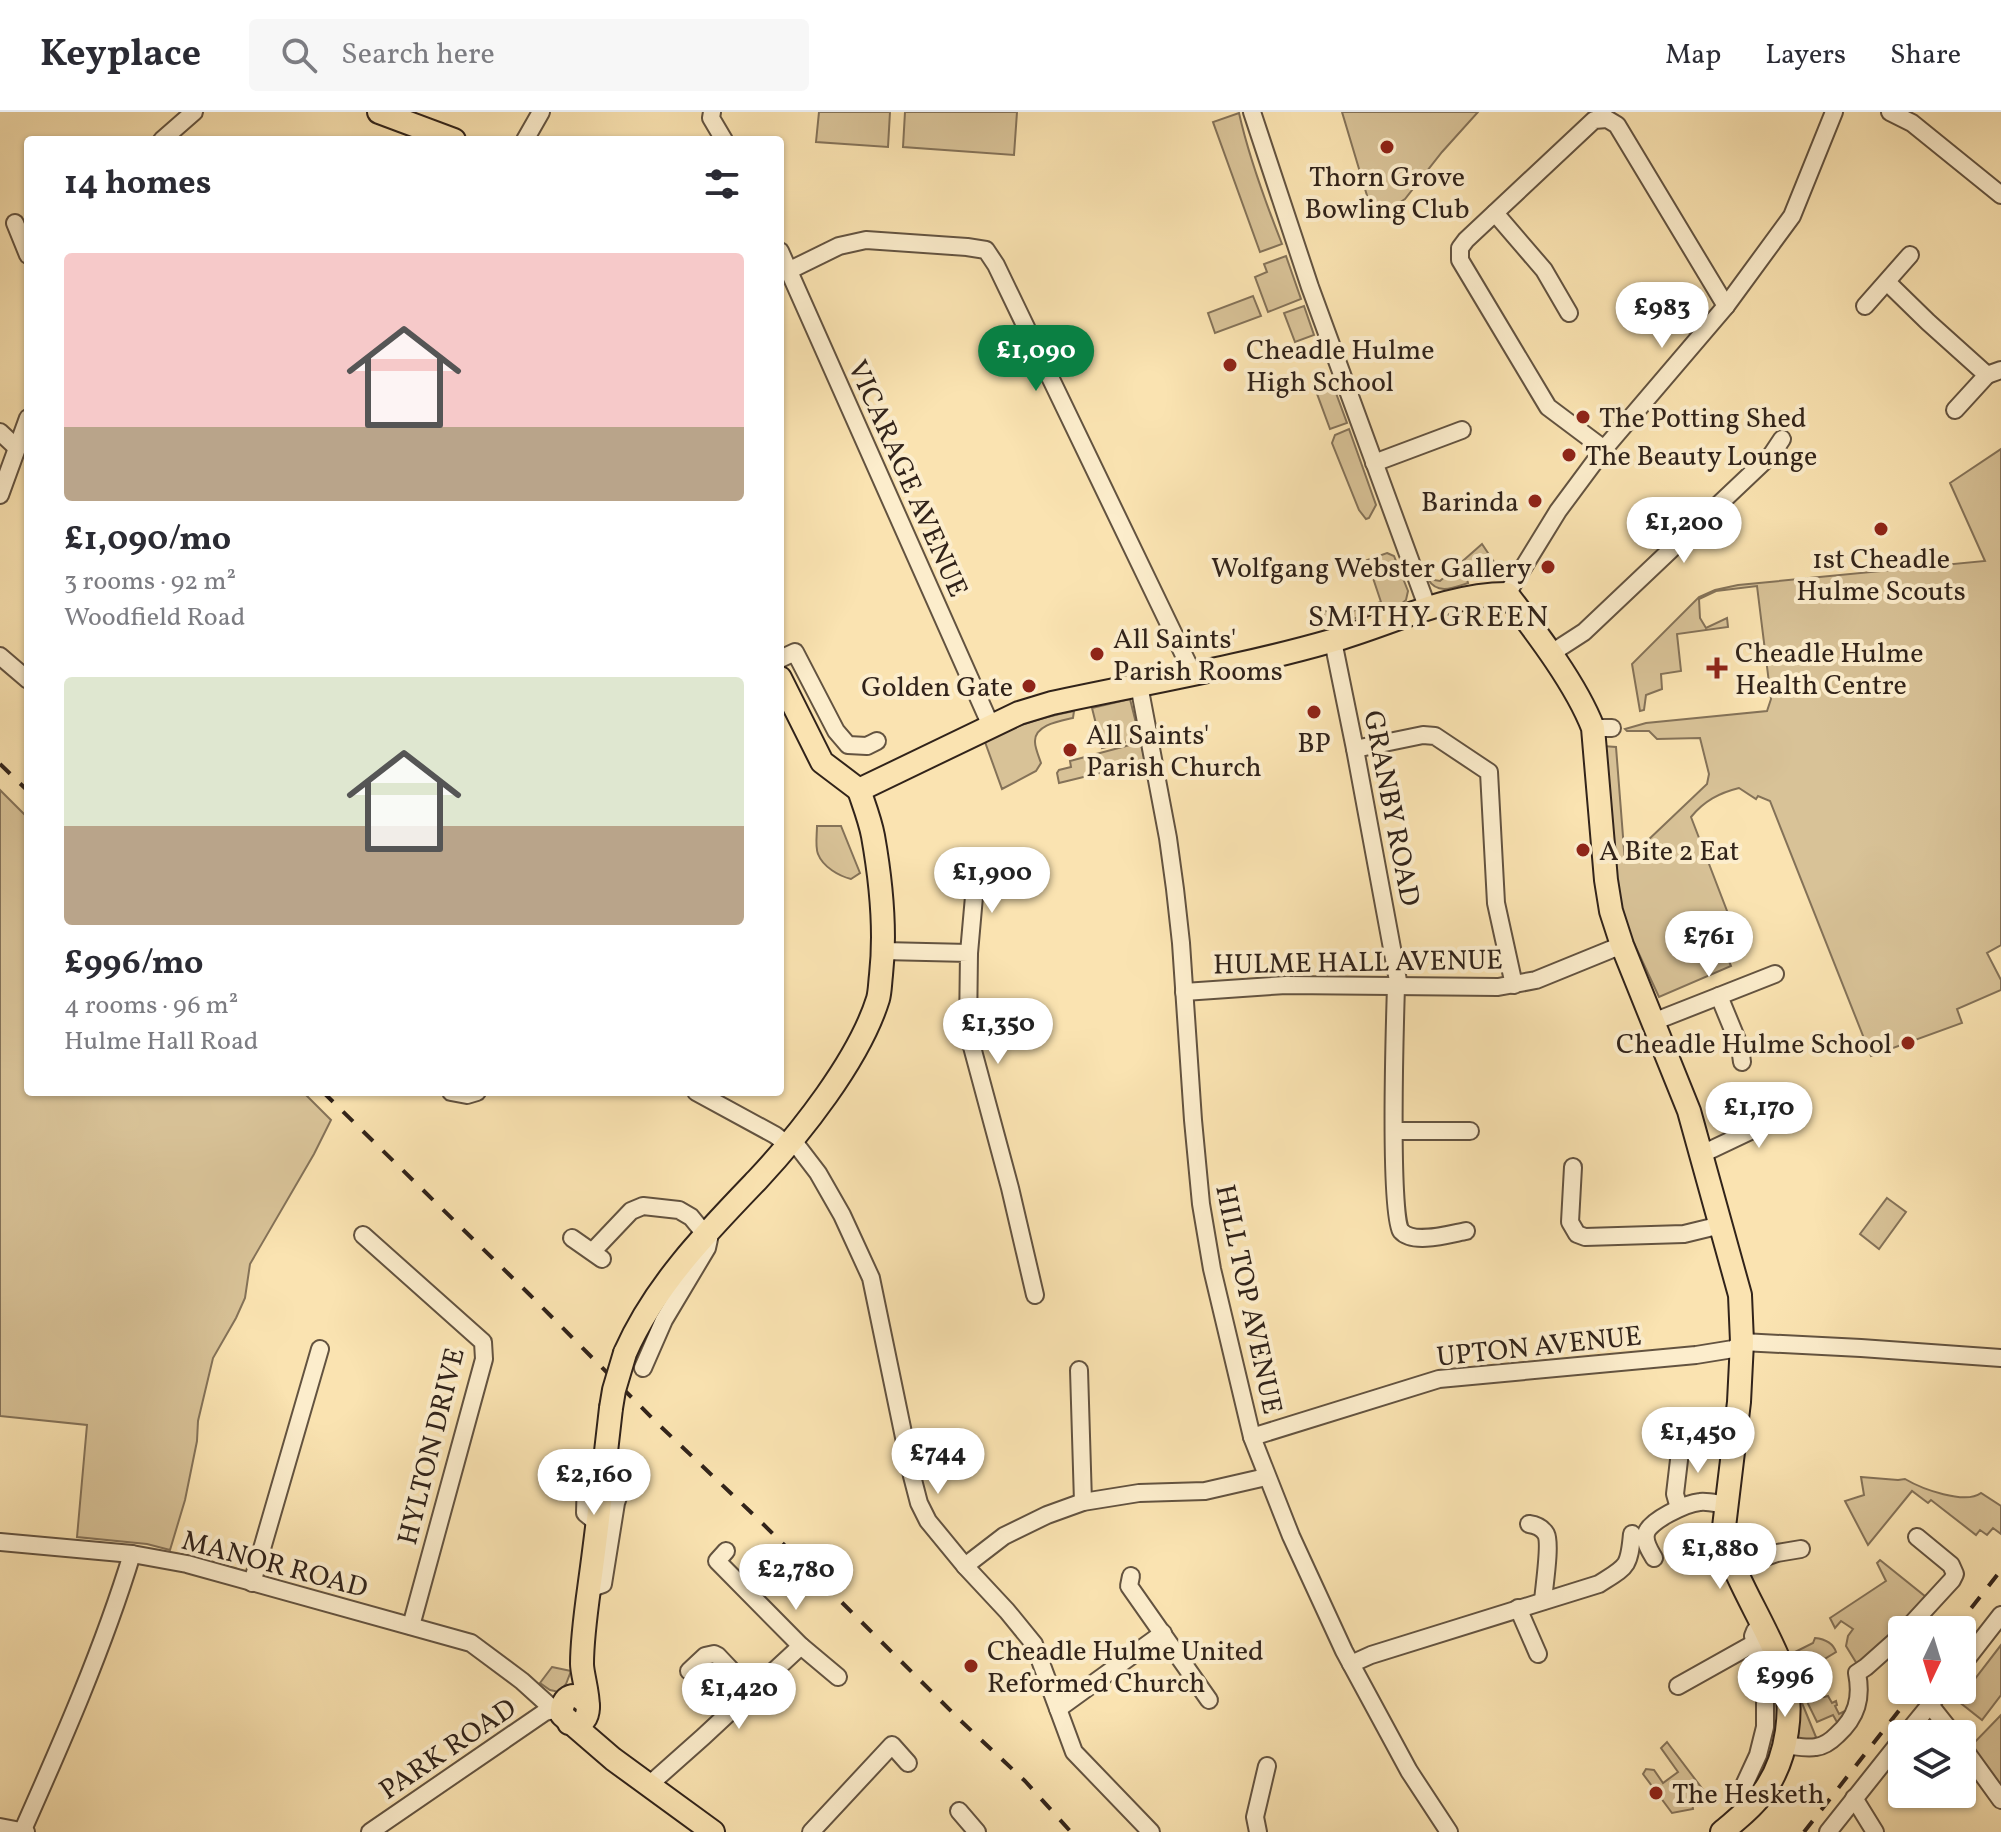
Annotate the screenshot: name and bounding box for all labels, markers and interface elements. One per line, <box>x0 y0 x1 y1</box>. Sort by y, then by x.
search box <box>249 19 809 91</box>
text: Keyplace <box>40 29 201 82</box>
icon: search <box>277 33 321 77</box>
text: Search here <box>341 34 495 76</box>
text: Map <box>1665 36 1721 75</box>
text: Layers <box>1765 36 1846 75</box>
text: Share <box>1890 36 1961 75</box>
marker: Thorn Grove Bowling Club <box>1378 138 1396 156</box>
place label: Thorn Grove Bowling Club <box>1305 159 1469 230</box>
text: 14 homes <box>64 161 211 208</box>
icon: filters <box>700 162 744 206</box>
pin: £983 <box>1615 282 1709 350</box>
text: £983 <box>1634 290 1690 326</box>
icon: home <box>332 305 476 449</box>
pin: £1,090 <box>971 325 1101 393</box>
place label: Cheadle Hulme High School <box>1246 332 1435 403</box>
text: £1,090 <box>996 333 1076 369</box>
street label: VICARAGE AVENUE <box>837 354 977 604</box>
marker: Cheadle Hulme High School <box>1221 356 1239 374</box>
place label: The Potting Shed <box>1599 400 1807 439</box>
marker: The Potting Shed <box>1574 408 1592 426</box>
place label: The Beauty Lounge <box>1585 438 1817 477</box>
marker: The Beauty Lounge <box>1560 446 1578 464</box>
place label: Barinda <box>1421 484 1519 523</box>
marker: Barinda <box>1526 492 1544 510</box>
pin: £1,200 <box>1619 497 1749 565</box>
text: £1,200 <box>1645 505 1723 541</box>
text: £1,090/mo <box>64 517 231 564</box>
marker: 1st Cheadle Hulme Scouts <box>1872 520 1890 538</box>
place label: 1st Cheadle Hulme Scouts <box>1796 541 1966 612</box>
place label: Wolfgang Webster Gallery <box>1211 550 1532 589</box>
marker: Wolfgang Webster Gallery <box>1539 558 1557 576</box>
text: 3 rooms · 92 m² <box>64 564 236 600</box>
district label: SMITHY GREEN <box>1308 597 1550 639</box>
text: Woodfield Road <box>64 600 245 636</box>
place label: All Saints' Parish Rooms <box>1113 621 1283 692</box>
place label: Cheadle Hulme Health Centre <box>1735 635 1924 706</box>
marker: All Saints' Parish Rooms <box>1088 645 1106 663</box>
marker: Cheadle Hulme Health Centre <box>1706 657 1728 679</box>
place label: Golden Gate <box>861 669 1013 708</box>
marker: Golden Gate <box>1020 677 1038 695</box>
marker: BP <box>1305 703 1323 721</box>
street label: GRANBY ROAD <box>1352 707 1429 910</box>
place label: All Saints' Parish Church <box>1086 717 1262 788</box>
place label: BP <box>1297 725 1331 764</box>
icon: home <box>332 729 476 873</box>
marker: All Saints' Parish Church <box>1061 741 1079 759</box>
place label: A Bite 2 Eat <box>1599 833 1739 872</box>
marker: A Bite 2 Eat <box>1574 841 1592 859</box>
pin: £1,900 <box>927 847 1057 915</box>
text: £1,900 <box>952 855 1032 891</box>
pin: £761 <box>1662 911 1756 979</box>
text: £761 <box>1683 919 1735 955</box>
text: £996/mo <box>64 941 203 988</box>
street label: HULME HALL AVENUE <box>1213 941 1503 986</box>
text: 4 rooms · 96 m² <box>64 988 238 1024</box>
pin: £1,350 <box>933 998 1063 1066</box>
text: £1,350 <box>961 1006 1035 1042</box>
text: Hulme Hall Road <box>64 1024 259 1060</box>
place label: Cheadle Hulme School <box>1616 1026 1892 1065</box>
marker: Cheadle Hulme School <box>1899 1034 1917 1052</box>
pin: £1,170 <box>1694 1082 1824 1150</box>
text: £1,170 <box>1724 1090 1795 1126</box>
street label: HILL TOP AVENUE <box>1204 1181 1291 1418</box>
street label: UPTON AVENUE <box>1435 1317 1644 1378</box>
street label: HYLTON DRIVE <box>389 1344 476 1549</box>
pin: £1,450 <box>1633 1407 1763 1475</box>
text: £1,450 <box>1660 1415 1736 1451</box>
pin: £744 <box>891 1428 985 1496</box>
text: £744 <box>910 1436 966 1472</box>
pin: £2,160 <box>529 1449 659 1517</box>
text: £2,160 <box>556 1457 632 1493</box>
street label: MANOR ROAD <box>177 1522 372 1609</box>
pin: £1,880 <box>1655 1523 1785 1591</box>
text: £1,880 <box>1681 1531 1759 1567</box>
pin: £2,780 <box>731 1544 861 1612</box>
text: £2,780 <box>757 1552 835 1588</box>
north arrow <box>1888 1616 1976 1704</box>
map controls <box>1888 1616 1976 1808</box>
place label: Cheadle Hulme United Reformed Church <box>987 1633 1264 1704</box>
pin: £996 <box>1738 1651 1832 1719</box>
marker: Cheadle Hulme United Reformed Church <box>962 1657 980 1675</box>
text: £996 <box>1756 1659 1814 1695</box>
pin: £1,420 <box>674 1663 804 1731</box>
text: £1,420 <box>700 1671 778 1707</box>
street label: PARK ROAD <box>372 1690 525 1810</box>
button: layers <box>1888 1720 1976 1808</box>
place label: The Hesketh <box>1672 1776 1824 1815</box>
marker: The Hesketh <box>1647 1784 1665 1802</box>

